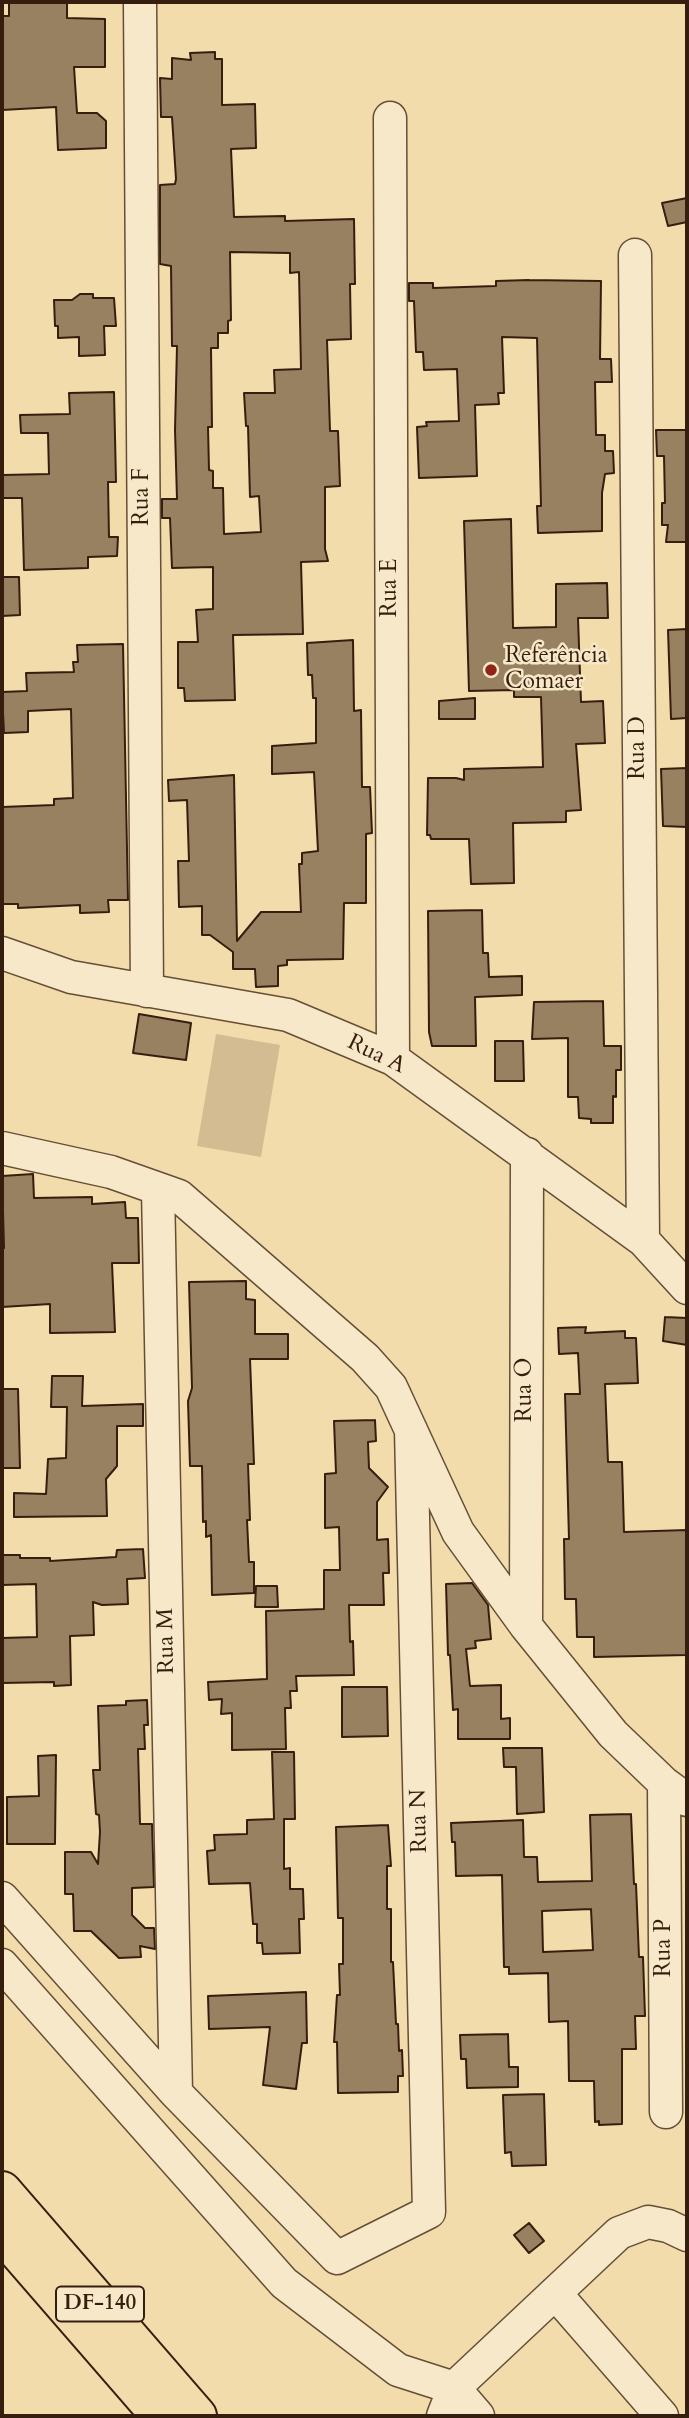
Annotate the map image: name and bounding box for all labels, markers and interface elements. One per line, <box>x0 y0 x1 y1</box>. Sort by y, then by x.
street label: Rua F <box>129 468 157 526</box>
street label: Rua E <box>377 559 405 617</box>
place label: Referência Comaer <box>505 643 608 697</box>
marker: Referência Comaer <box>483 662 499 678</box>
street label: Rua D <box>625 716 653 780</box>
street label: Rua A <box>343 1029 409 1081</box>
street label: Rua O <box>512 1358 540 1422</box>
street label: Rua M <box>153 1608 181 1674</box>
street label: Rua N <box>406 1789 434 1853</box>
street label: Rua P <box>651 1919 679 1977</box>
road number: DF-140 <box>56 2286 144 2322</box>

